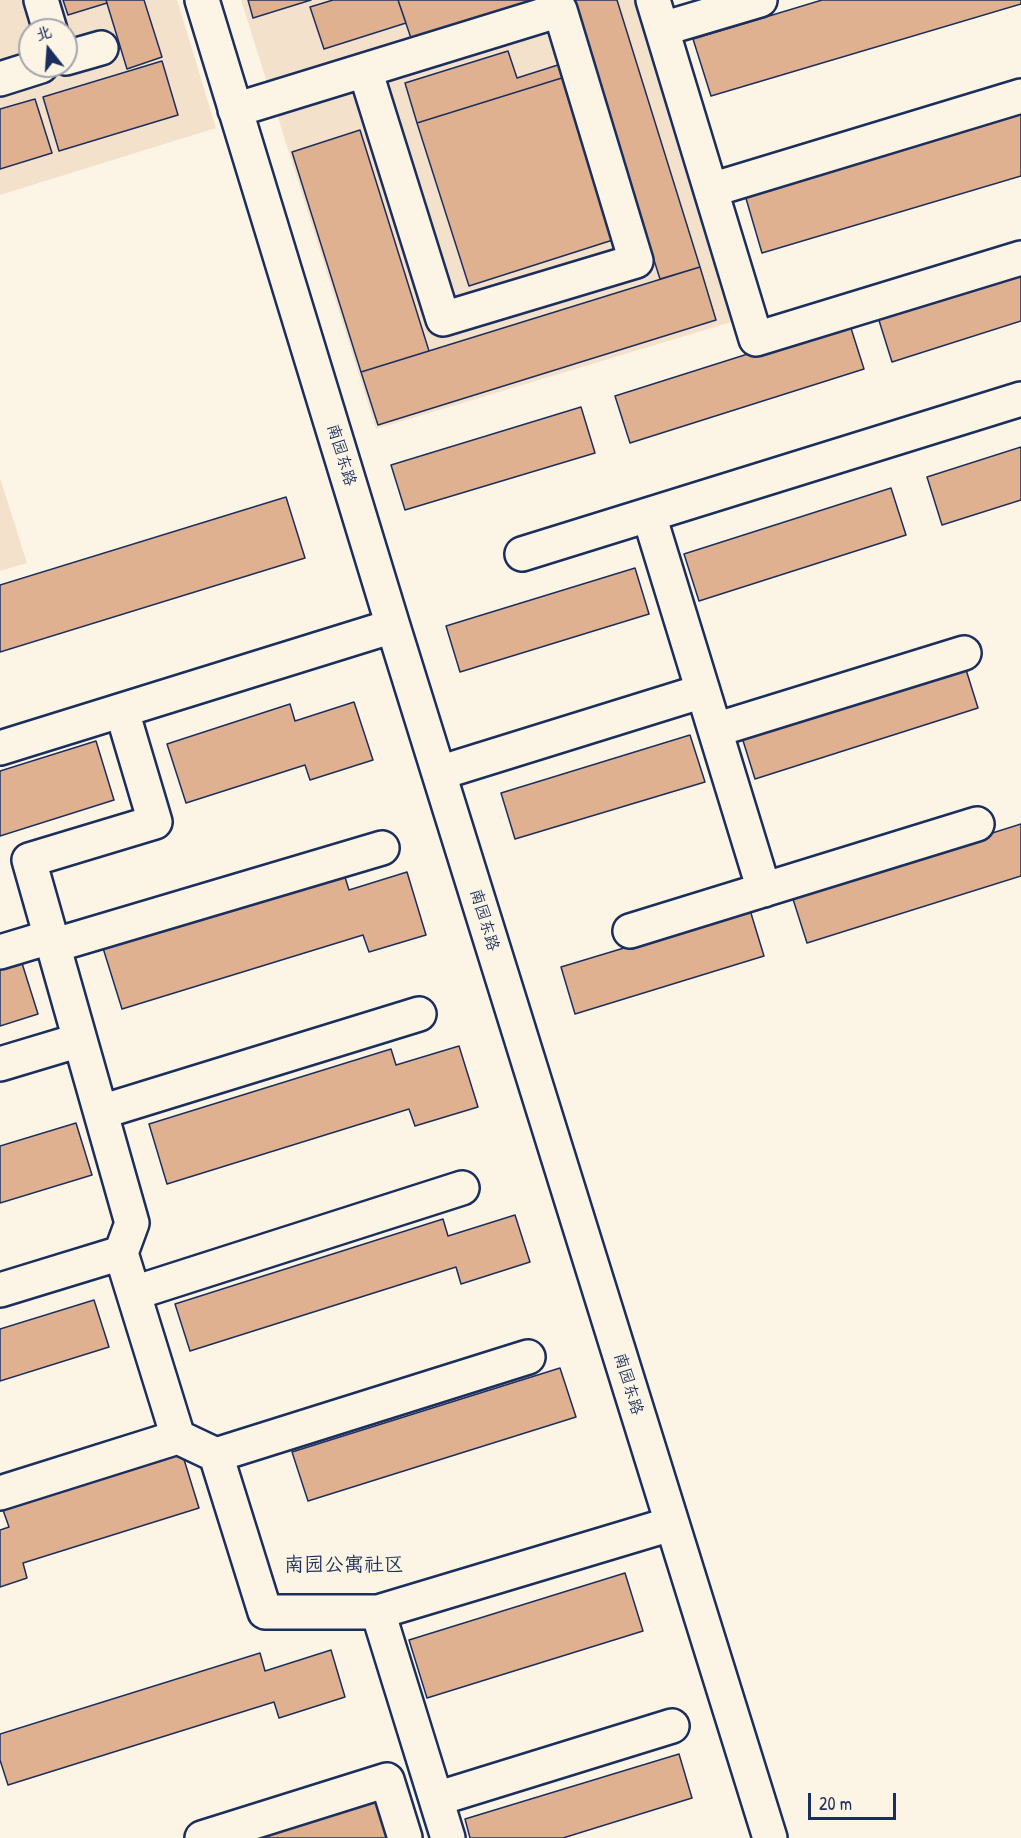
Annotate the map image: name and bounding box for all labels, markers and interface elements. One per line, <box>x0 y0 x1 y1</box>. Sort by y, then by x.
north arrow <box>18 18 78 78</box>
text: 北 <box>32 20 54 46</box>
street label: 南园东路 <box>322 422 360 488</box>
street label: 南园东路 <box>465 887 503 953</box>
street label: 南园东路 <box>609 1351 647 1417</box>
district label: 南园公寓社区 <box>284 1554 404 1578</box>
scale bar <box>811 1781 900 1819</box>
text: 20 m <box>819 1791 852 1816</box>

